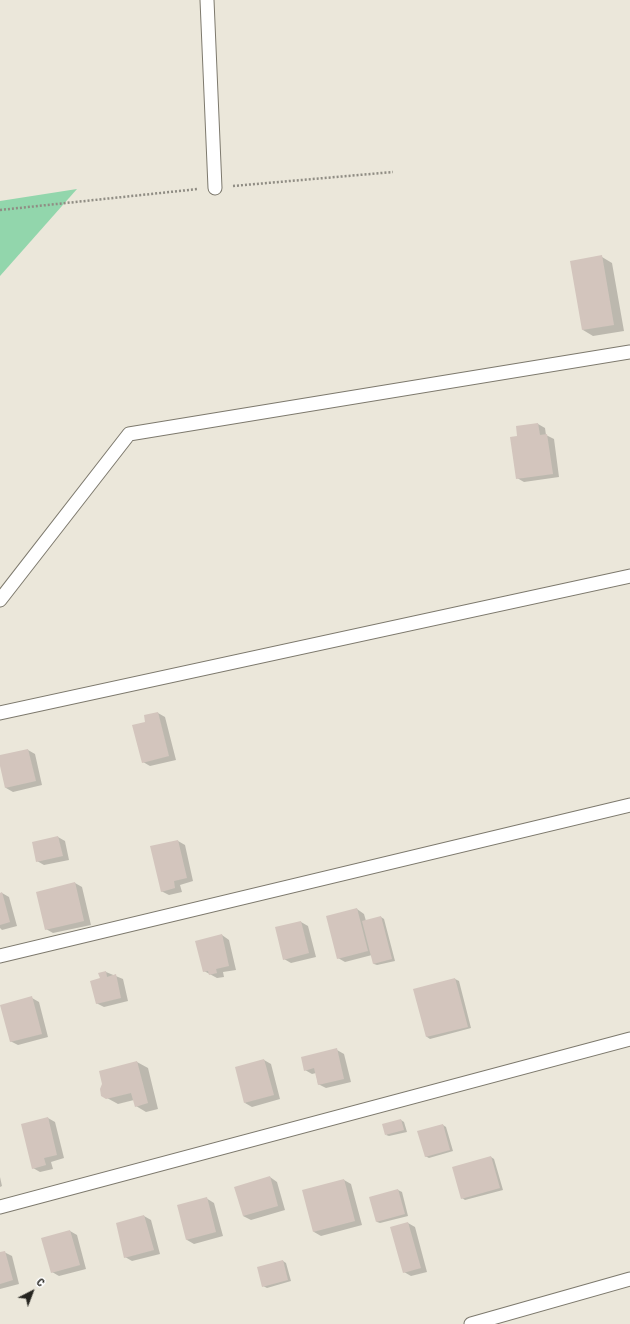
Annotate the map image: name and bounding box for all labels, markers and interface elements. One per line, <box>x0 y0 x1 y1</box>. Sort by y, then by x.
north arrow <box>12 1272 52 1312</box>
text: С <box>34 1276 47 1290</box>

